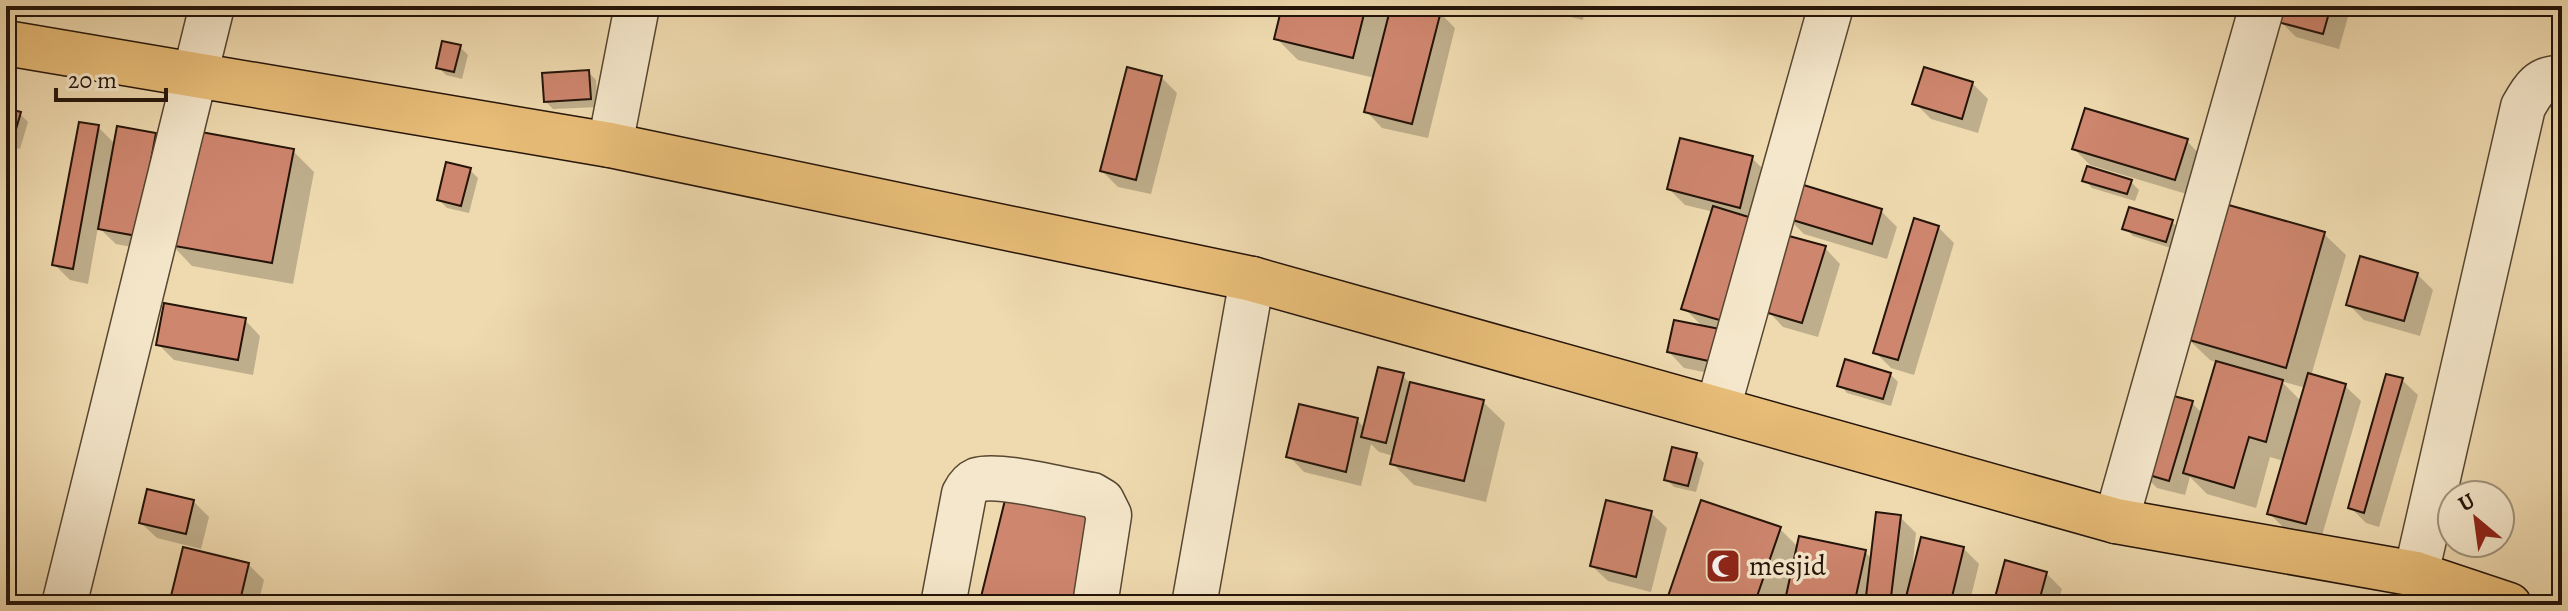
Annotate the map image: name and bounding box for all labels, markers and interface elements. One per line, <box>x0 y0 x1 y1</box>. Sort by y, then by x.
scale bar <box>56 52 166 102</box>
text: 20 m <box>68 64 117 96</box>
north arrow <box>2436 479 2516 559</box>
text: U <box>2453 485 2481 519</box>
mosque icon: mesjid <box>1704 547 1742 585</box>
place label: mesjid <box>1749 547 1827 585</box>

